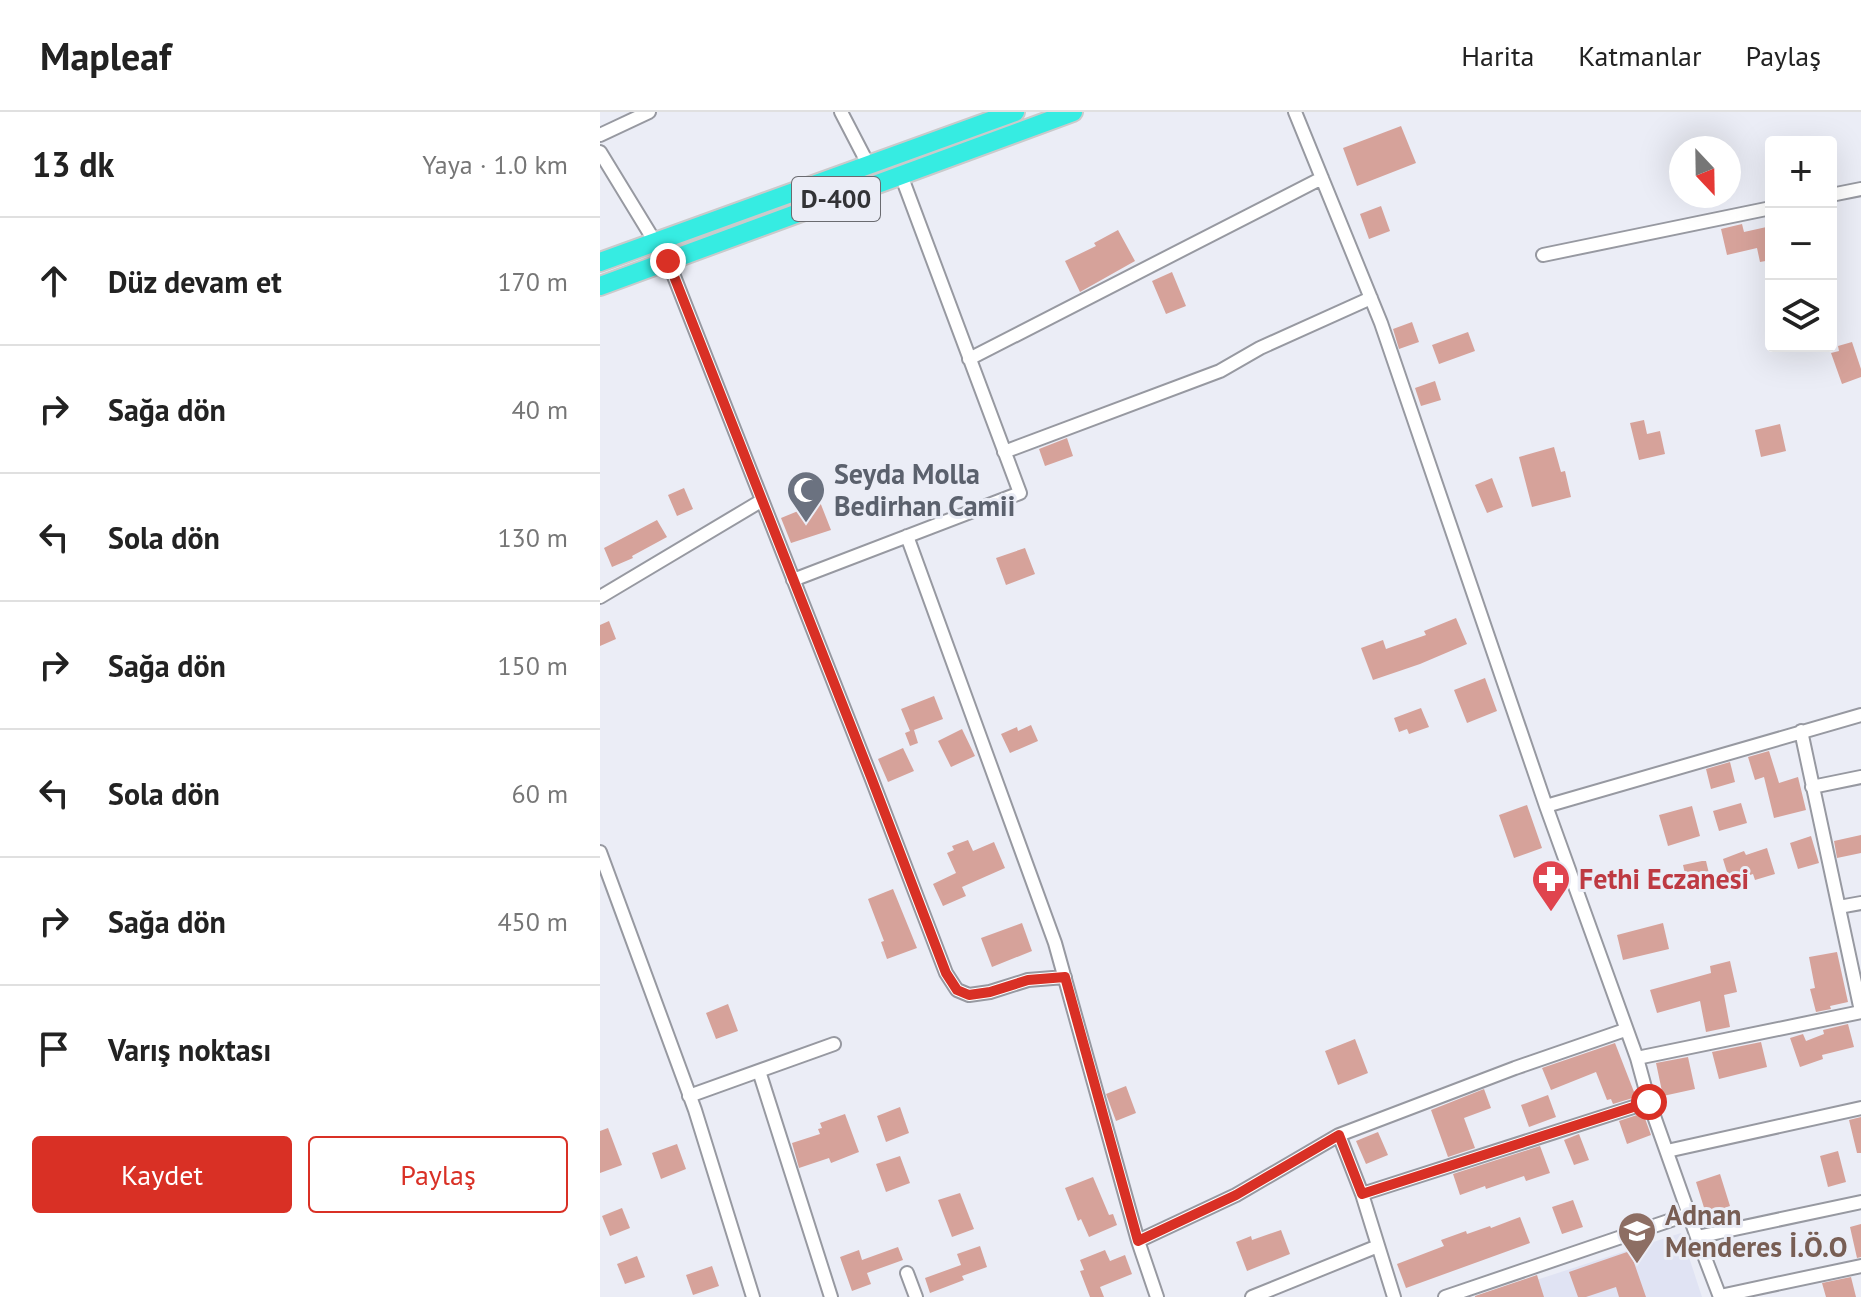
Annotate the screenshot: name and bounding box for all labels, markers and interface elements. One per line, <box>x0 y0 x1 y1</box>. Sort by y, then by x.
text: Mapleaf <box>40 31 171 80</box>
text: Harita <box>1461 37 1534 74</box>
text: Katmanlar <box>1578 37 1702 74</box>
text: Paylaş <box>1746 37 1821 74</box>
north arrow <box>1669 136 1741 208</box>
map controls <box>1765 136 1837 352</box>
button: + <box>1765 136 1837 208</box>
text: 13 dk <box>32 142 114 186</box>
text: Yaya · 1.0 km <box>422 148 568 181</box>
road number: D-400 <box>792 177 880 221</box>
button: − <box>1765 208 1837 280</box>
route end <box>650 243 686 279</box>
icon: ahead <box>32 259 76 303</box>
text: Düz devam et <box>108 262 282 301</box>
text: 170 m <box>497 265 568 298</box>
button: layers <box>1765 280 1837 352</box>
icon: right <box>32 387 76 431</box>
text: Sağa dön <box>108 390 226 429</box>
text: 40 m <box>512 393 568 426</box>
place label: Seyda Molla Bedirhan Camii <box>834 455 1015 524</box>
mosque icon: Seyda Molla Bedirhan Camii <box>785 469 827 524</box>
icon: left <box>32 515 76 559</box>
text: Sola dön <box>108 518 220 557</box>
text: 130 m <box>497 521 568 554</box>
icon: right <box>32 643 76 687</box>
text: Sağa dön <box>108 646 226 685</box>
text: 150 m <box>497 649 568 682</box>
icon: left <box>32 771 76 815</box>
text: Sola dön <box>108 774 220 813</box>
text: 60 m <box>512 777 568 810</box>
pharmacy icon: Fethi Eczanesi <box>1530 858 1572 913</box>
place label: Fethi Eczanesi <box>1579 860 1749 897</box>
icon: right <box>32 899 76 943</box>
text: Sağa dön <box>108 902 226 941</box>
text: 450 m <box>497 905 568 938</box>
icon: arrive <box>32 1027 76 1071</box>
text: Varış noktası <box>108 1030 271 1069</box>
route start <box>1631 1084 1667 1120</box>
button: Kaydet <box>32 1136 292 1213</box>
button: Paylaş <box>308 1136 568 1213</box>
place label: Adnan Menderes İ.Ö.O <box>1665 1196 1848 1265</box>
school or university icon: Adnan Menderes İ.Ö.O <box>1616 1210 1658 1265</box>

